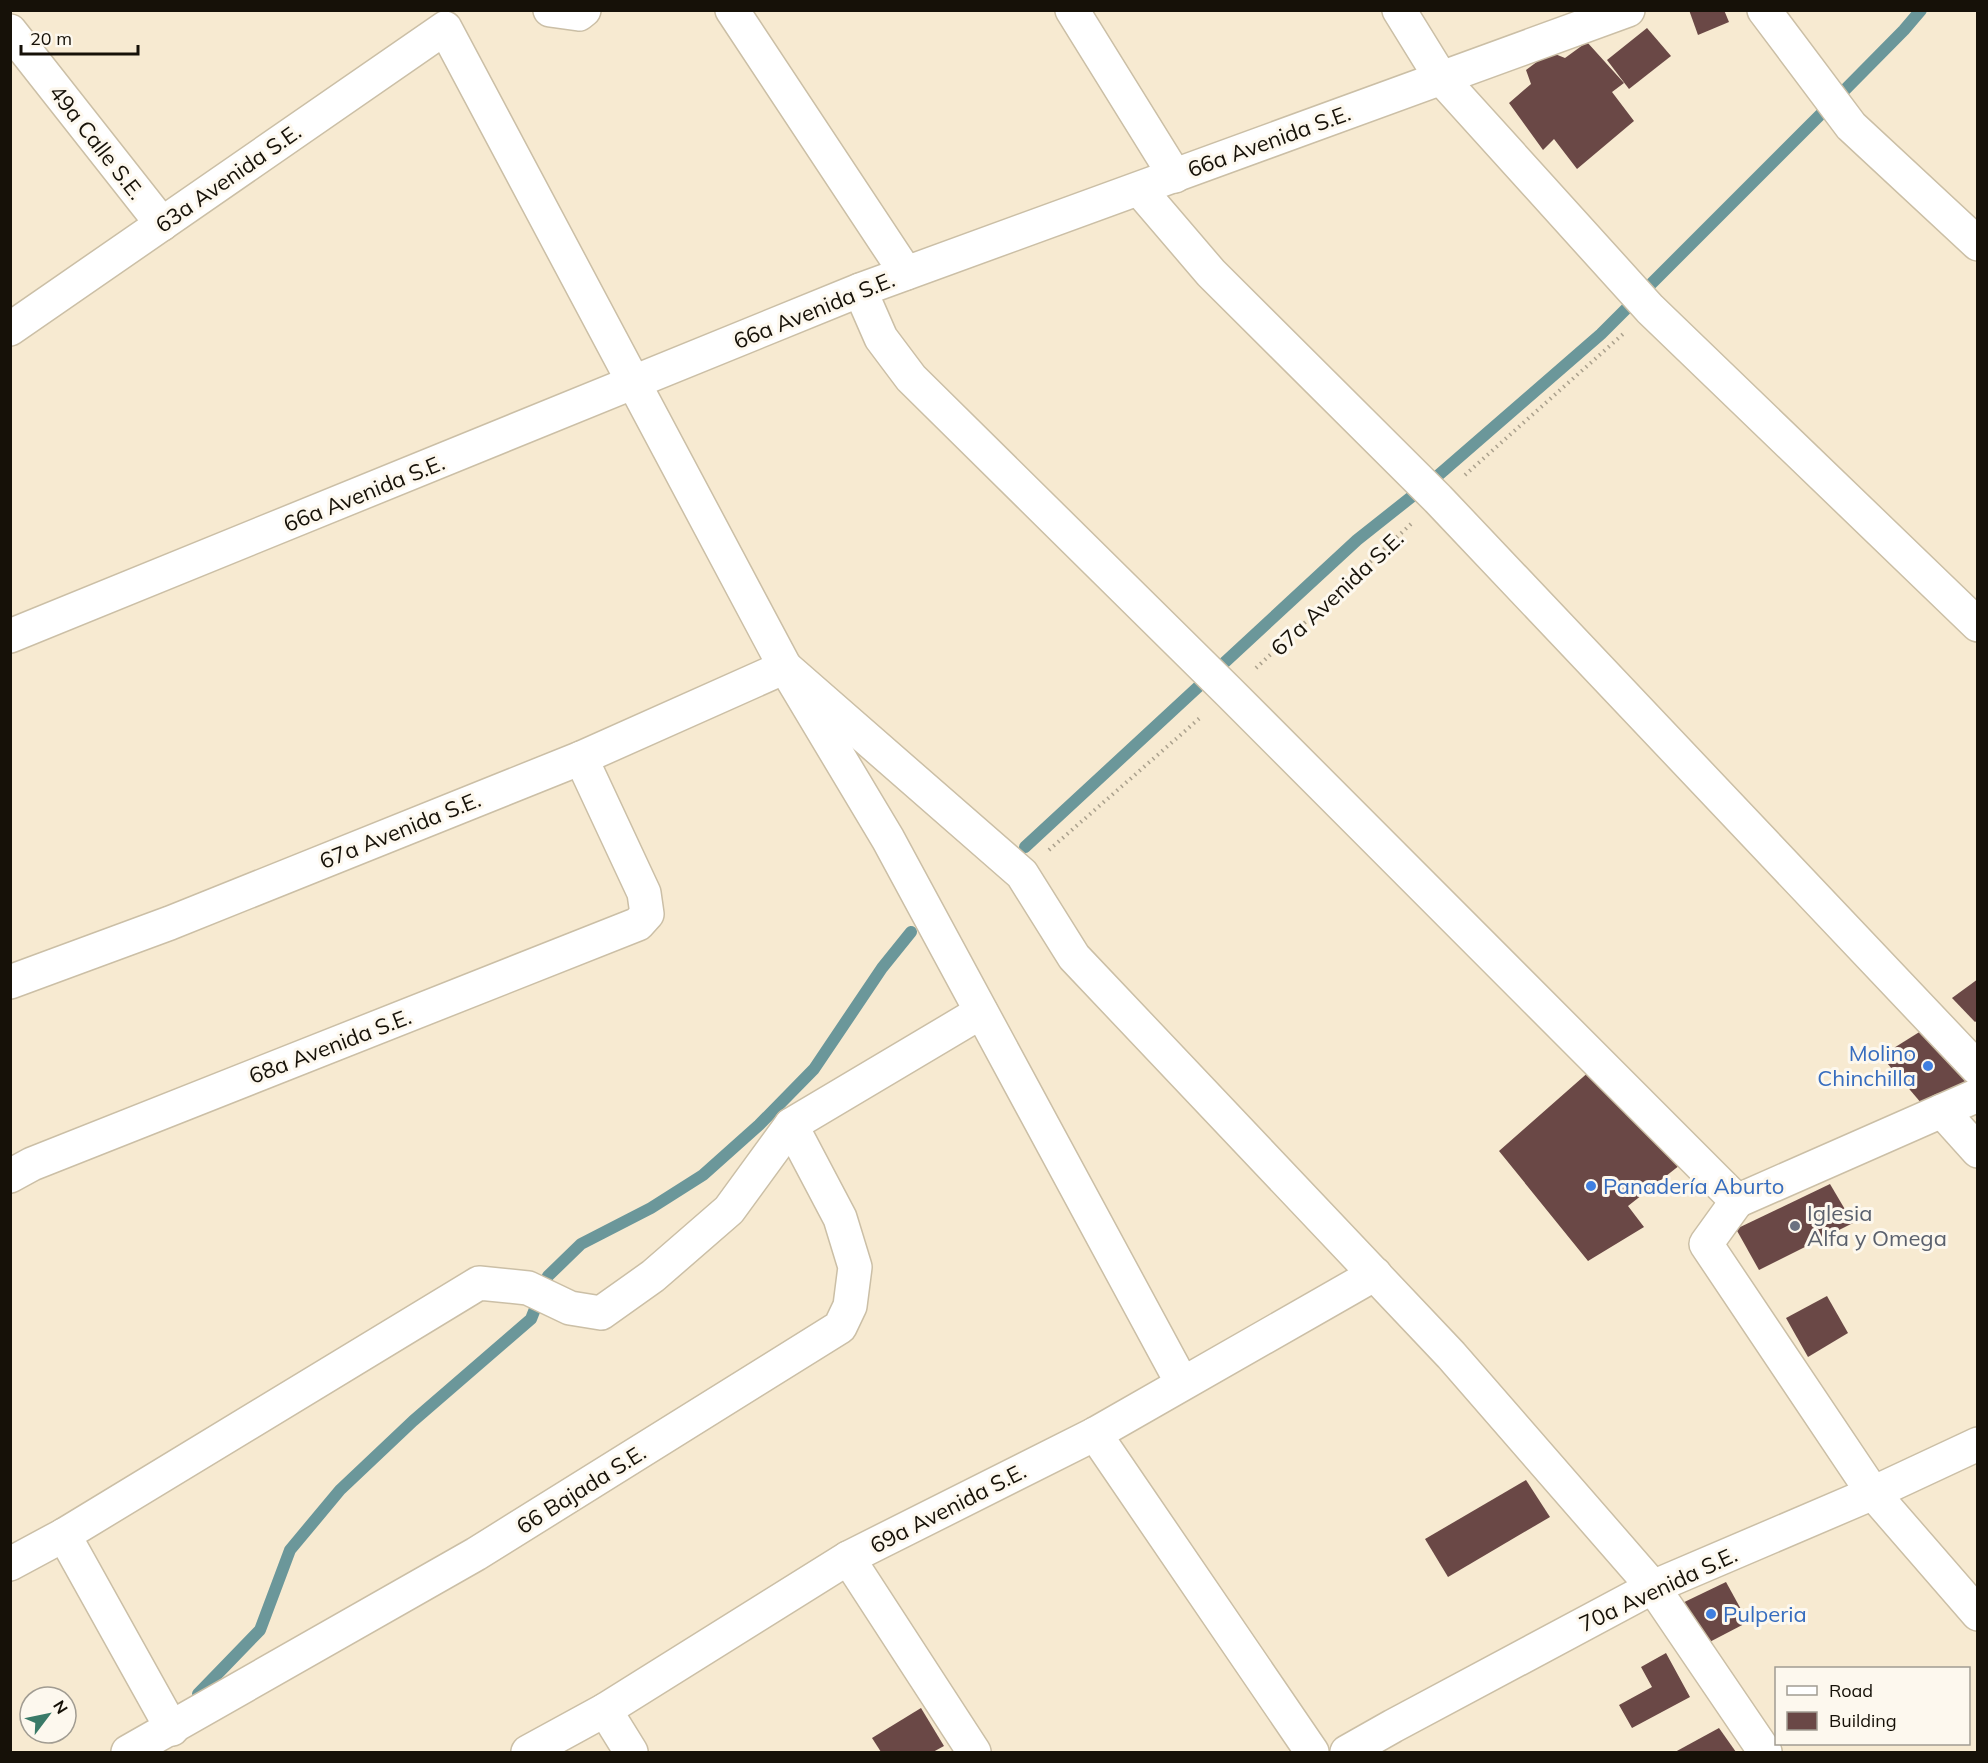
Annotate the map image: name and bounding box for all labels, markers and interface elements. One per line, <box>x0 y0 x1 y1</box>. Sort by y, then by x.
scale bar <box>21 18 138 56</box>
text: 20 m <box>30 27 72 50</box>
street label: 49a Calle S.E. <box>43 79 151 205</box>
street label: 66a Avenida S.E. <box>1184 99 1354 183</box>
street label: 63a Avenida S.E. <box>150 117 306 239</box>
street label: 66a Avenida S.E. <box>729 265 899 355</box>
street label: 66a Avenida S.E. <box>279 448 449 538</box>
street label: 67a Avenida S.E. <box>1265 524 1409 662</box>
street label: 67a Avenida S.E. <box>315 785 485 875</box>
street label: 68a Avenida S.E. <box>245 1002 415 1090</box>
place label: Molino Chinchilla <box>1817 1039 1916 1092</box>
marker: Molino Chinchilla <box>1921 1059 1935 1073</box>
place label: Panadería Aburto <box>1603 1172 1784 1200</box>
marker: Panadería Aburto <box>1584 1179 1598 1193</box>
place label: Iglesia Alfa y Omega <box>1807 1199 1947 1252</box>
marker: Iglesia Alfa y Omega <box>1788 1219 1802 1233</box>
street label: 66 Bajada S.E. <box>511 1438 651 1540</box>
street label: 69a Avenida S.E. <box>865 1457 1031 1559</box>
street label: 70a Avenida S.E. <box>1574 1540 1742 1638</box>
place label: Pulperia <box>1723 1600 1807 1628</box>
marker: Pulperia <box>1704 1607 1718 1621</box>
legend <box>1775 1667 1970 1745</box>
text: Road <box>1829 1679 1873 1702</box>
north arrow <box>18 1685 78 1745</box>
text: N <box>49 1697 72 1717</box>
text: Building <box>1829 1709 1897 1732</box>

